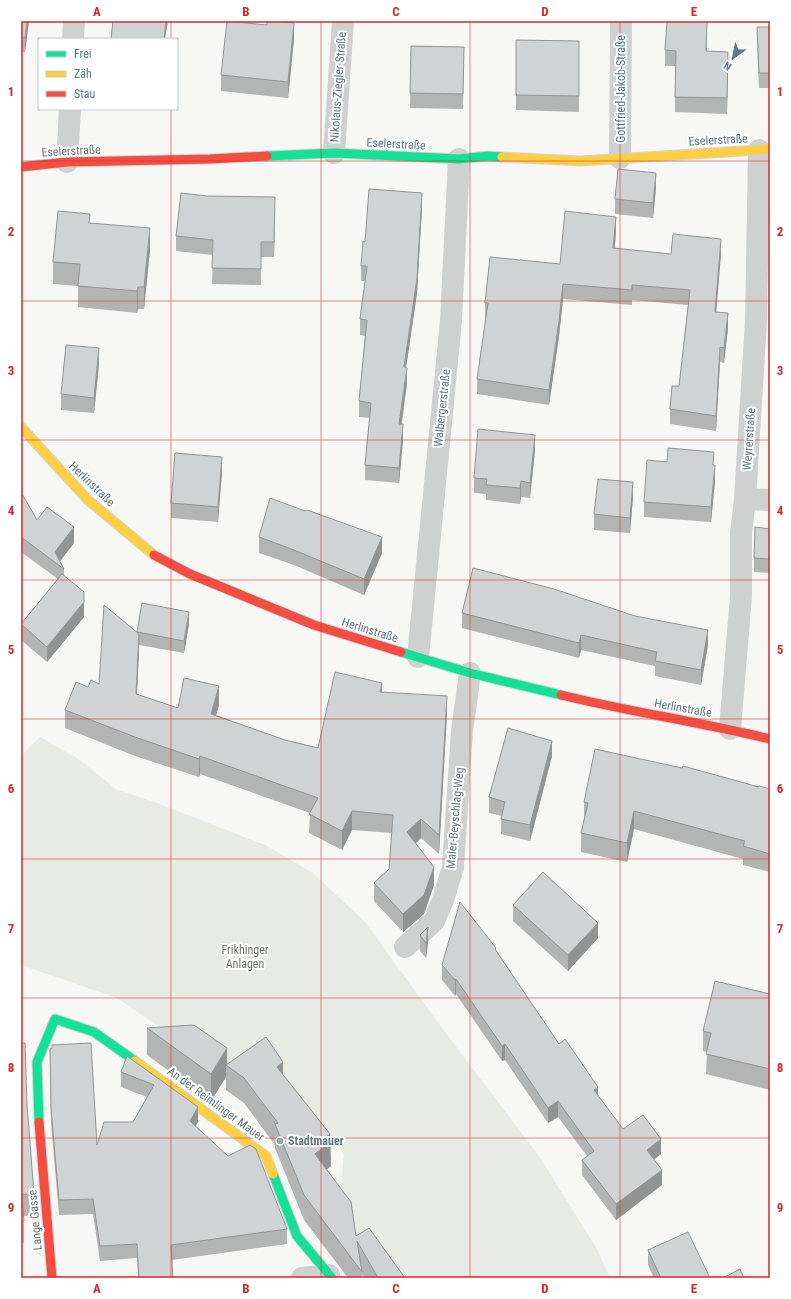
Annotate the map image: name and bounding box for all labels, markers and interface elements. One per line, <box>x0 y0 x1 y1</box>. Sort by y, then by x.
text: A <box>93 4 101 19</box>
text: B <box>242 4 250 19</box>
text: C <box>392 4 400 19</box>
text: D <box>541 4 549 19</box>
text: E <box>691 4 698 19</box>
street label: Nikolaus-Ziegler-Straße <box>327 31 349 143</box>
street label: Gottfried-Jakob-Straße <box>614 35 628 143</box>
legend <box>38 38 178 110</box>
north arrow <box>713 38 753 78</box>
text: Frei <box>74 47 92 61</box>
text: N <box>721 59 734 73</box>
text: Zäh <box>74 67 92 81</box>
text: 1 <box>8 84 14 99</box>
text: 1 <box>777 84 783 99</box>
text: Stau <box>74 87 96 101</box>
street label: Eselerstraße <box>688 131 748 149</box>
street label: Eselerstraße <box>366 135 426 153</box>
street label: Eselerstraße <box>41 142 101 160</box>
text: 2 <box>8 224 15 239</box>
text: 2 <box>777 224 784 239</box>
text: 3 <box>8 363 14 378</box>
text: 3 <box>777 363 783 378</box>
street label: Walbergerstraße <box>431 368 453 447</box>
street label: Weyrerstraße <box>740 407 758 471</box>
street label: Herlinstraße <box>66 459 118 509</box>
text: 4 <box>8 503 15 518</box>
text: 4 <box>777 503 784 518</box>
street label: Herlinstraße <box>340 615 400 645</box>
text: 5 <box>8 642 15 657</box>
text: 5 <box>777 642 784 657</box>
street label: Herlinstraße <box>653 696 713 720</box>
street label: Maler-Beyschlag-Weg <box>444 767 466 869</box>
text: 6 <box>8 781 15 796</box>
text: 6 <box>777 781 784 796</box>
text: 7 <box>8 921 15 936</box>
text: 7 <box>777 921 784 936</box>
park label: Frikhinger Anlagen <box>222 943 269 971</box>
text: 8 <box>8 1060 14 1075</box>
text: 8 <box>777 1060 783 1075</box>
street label: An der Reimlinger Mauer <box>165 1064 267 1144</box>
place label: Stadtmauer <box>288 1134 344 1148</box>
marker: Stadtmauer <box>275 1136 285 1146</box>
street label: Lange Gasse <box>25 1189 45 1251</box>
text: 9 <box>8 1200 14 1215</box>
text: 9 <box>777 1200 783 1215</box>
text: A <box>93 1281 101 1296</box>
text: B <box>242 1281 250 1296</box>
text: C <box>392 1281 400 1296</box>
text: D <box>541 1281 549 1296</box>
text: E <box>691 1281 698 1296</box>

